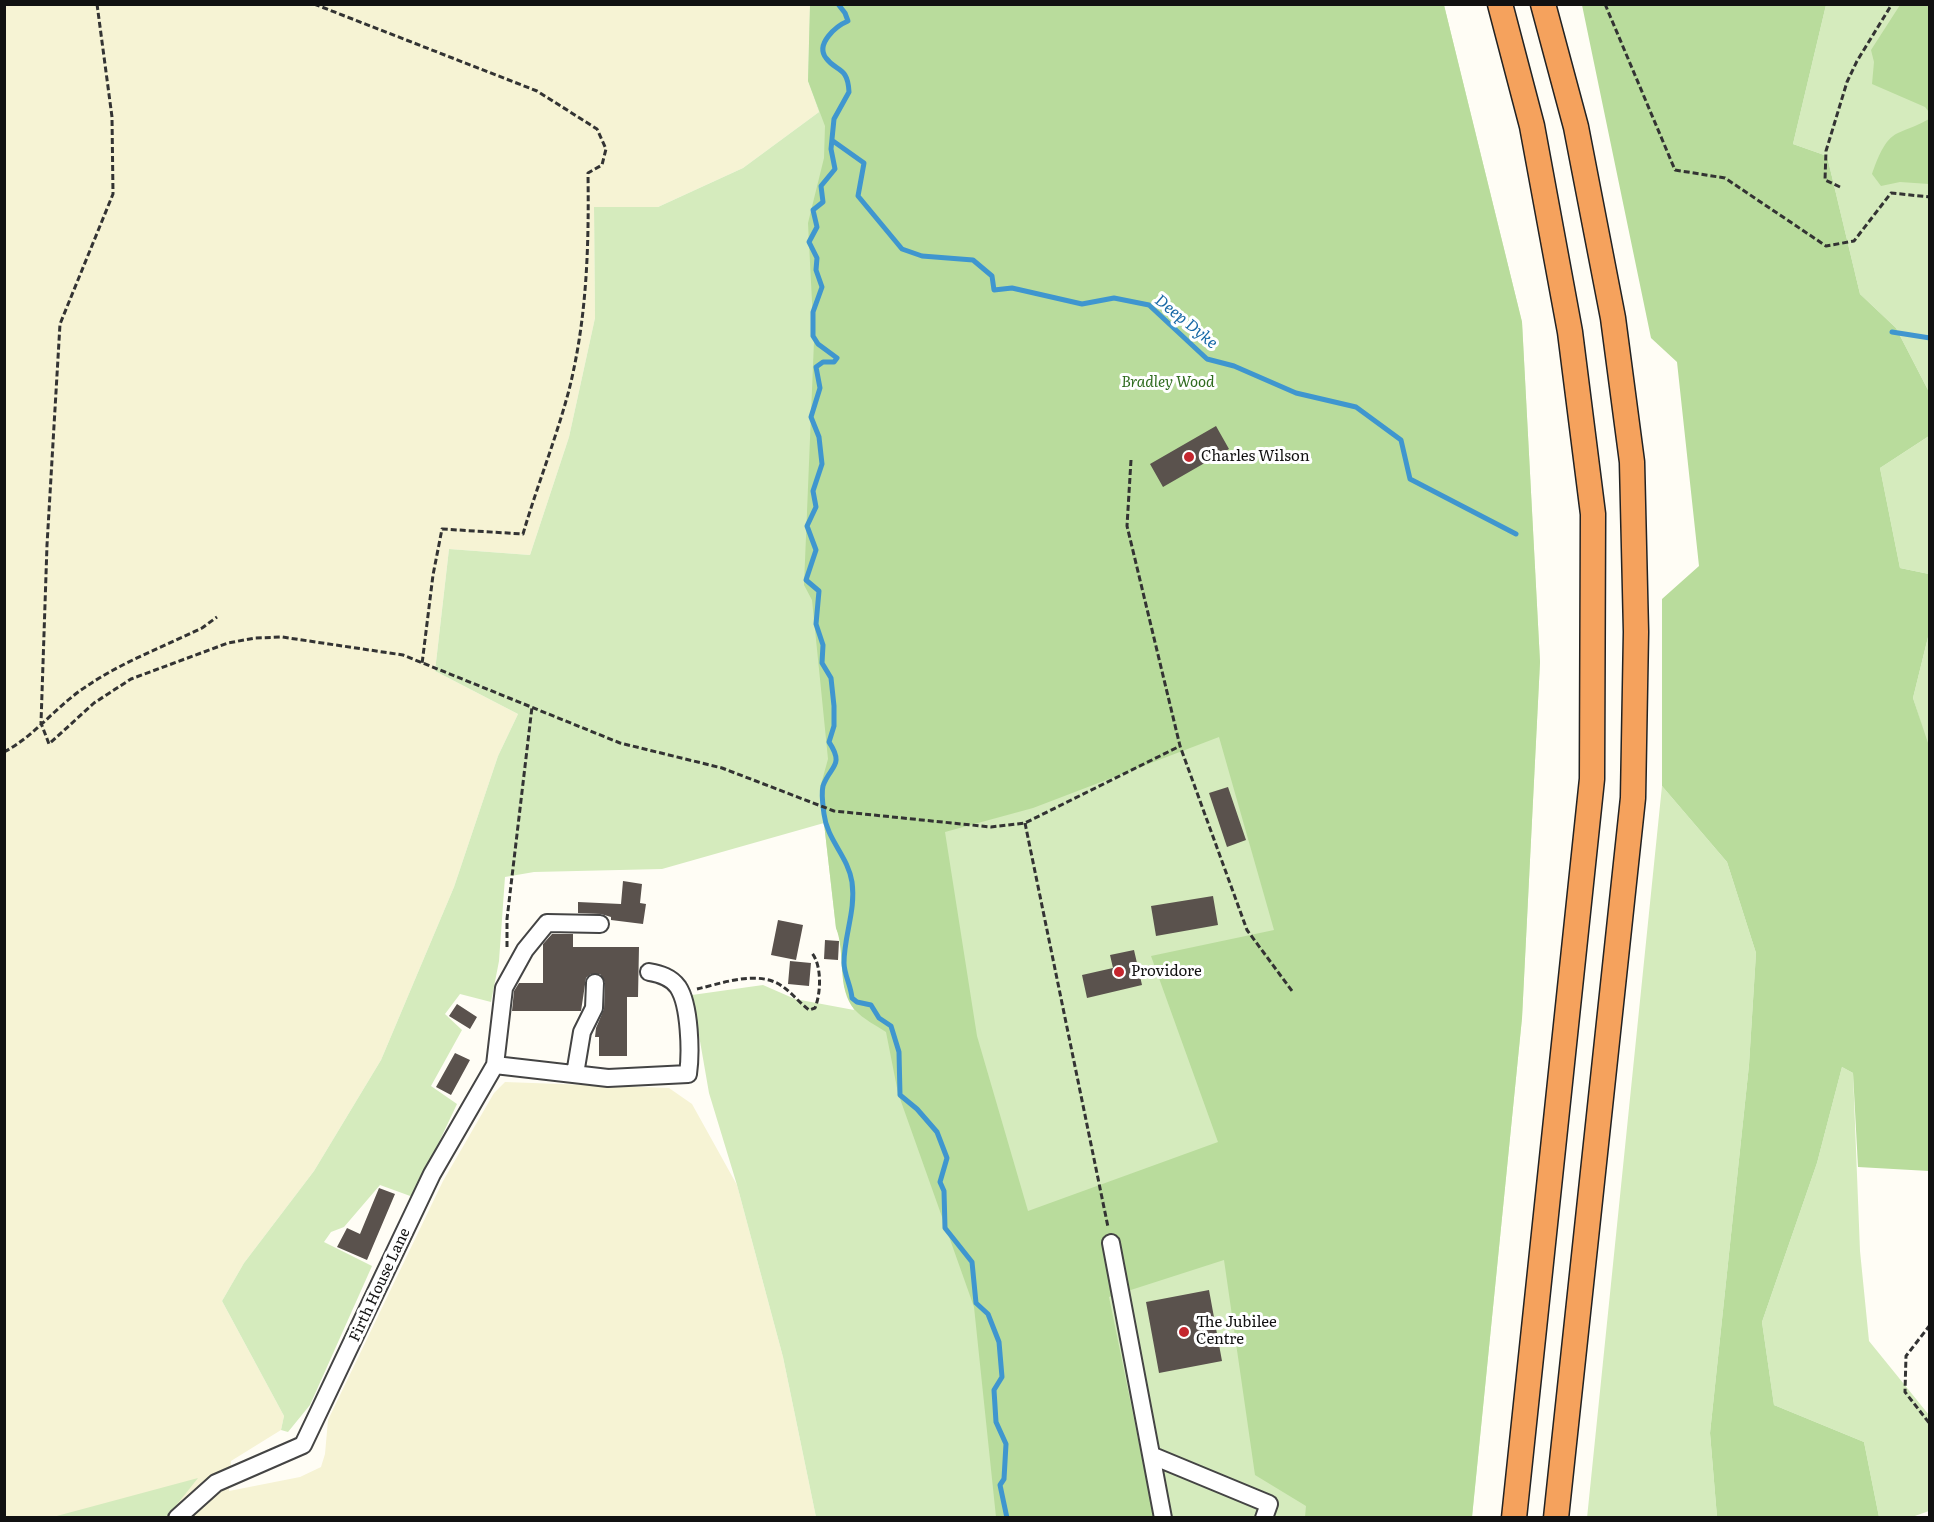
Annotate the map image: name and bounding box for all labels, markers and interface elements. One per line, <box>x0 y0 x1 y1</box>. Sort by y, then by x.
water label: Deep Dyke <box>1151 291 1221 353</box>
park label: Bradley Wood <box>1121 374 1215 392</box>
place label: Charles Wilson <box>1201 448 1310 466</box>
marker: Charles Wilson <box>1182 450 1196 464</box>
place label: Providore <box>1131 963 1202 981</box>
marker: Providore <box>1112 965 1126 979</box>
street label: Firth House Lane <box>346 1225 414 1345</box>
place label: The Jubilee Centre <box>1196 1314 1277 1349</box>
marker: The Jubilee Centre <box>1177 1325 1191 1339</box>

